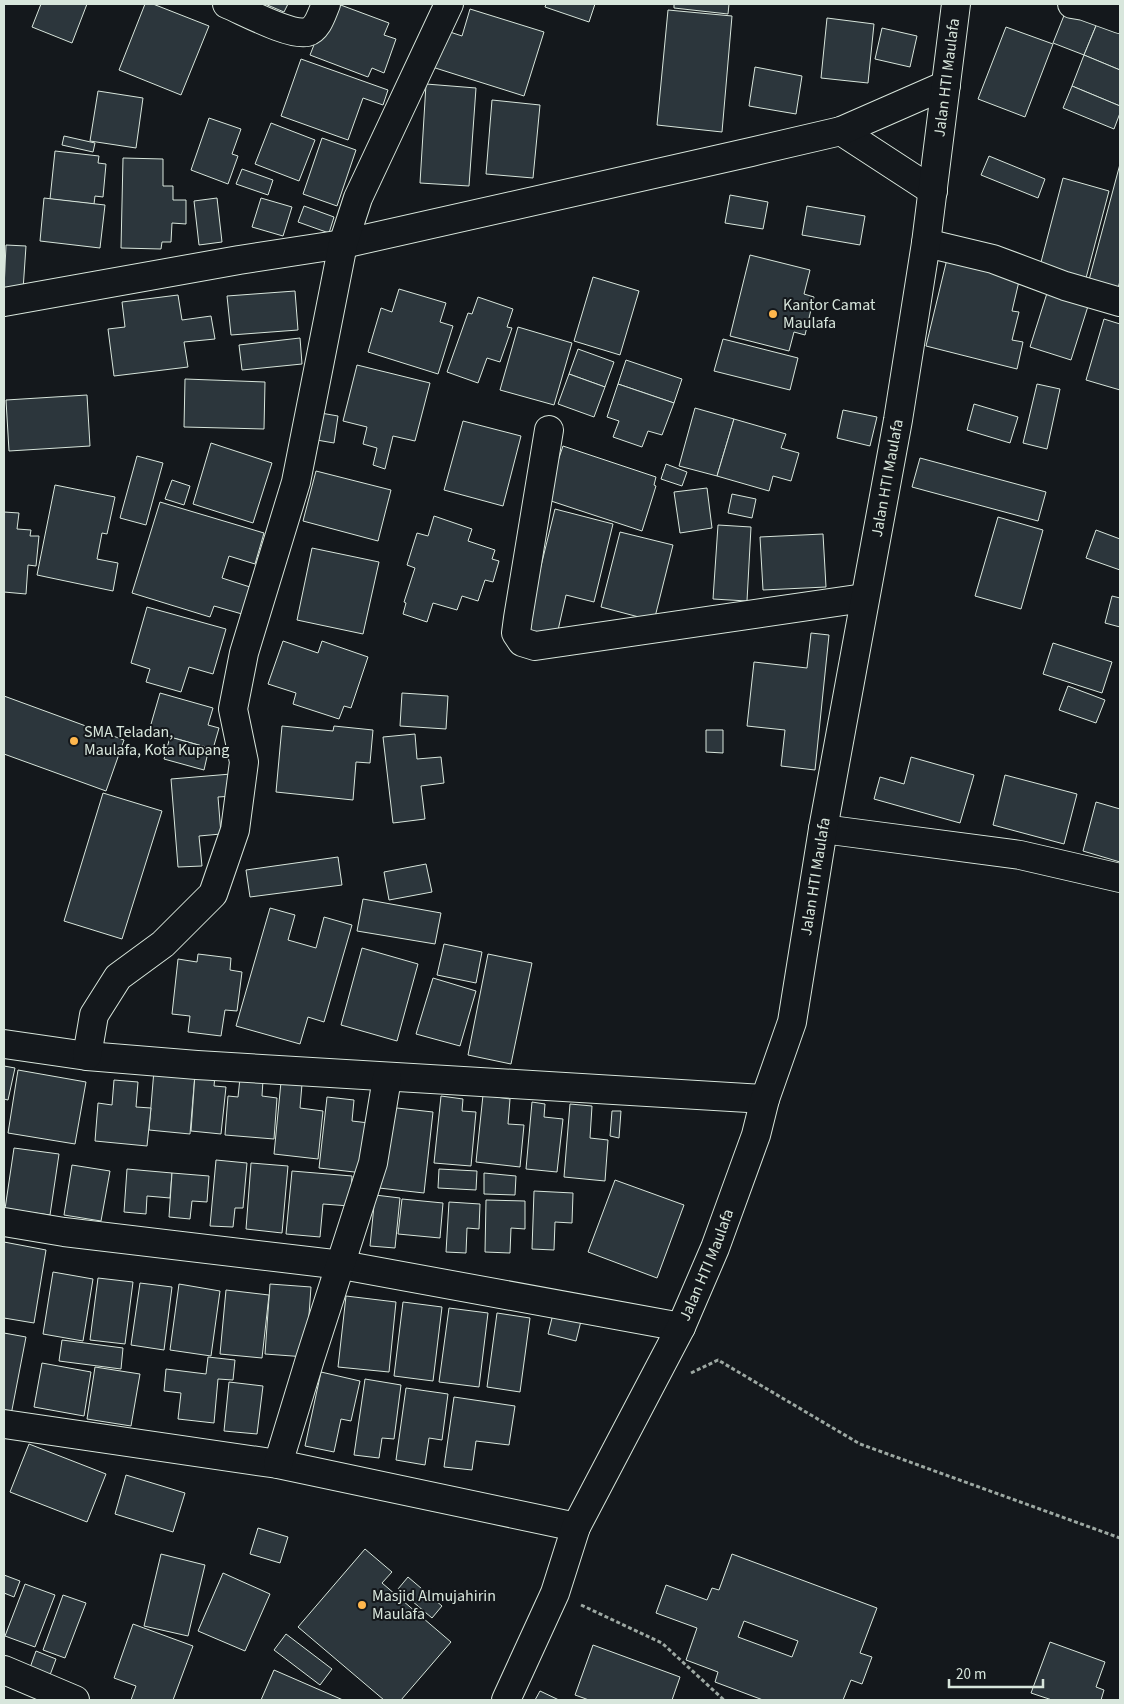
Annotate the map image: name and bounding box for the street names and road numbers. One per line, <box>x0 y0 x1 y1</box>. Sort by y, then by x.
street label: Jalan HTI Maulafa <box>928 17 965 138</box>
street label: Jalan HTI Maulafa <box>866 417 909 539</box>
street label: Jalan HTI Maulafa <box>795 816 836 937</box>
street label: Jalan HTI Maulafa <box>674 1206 739 1324</box>

